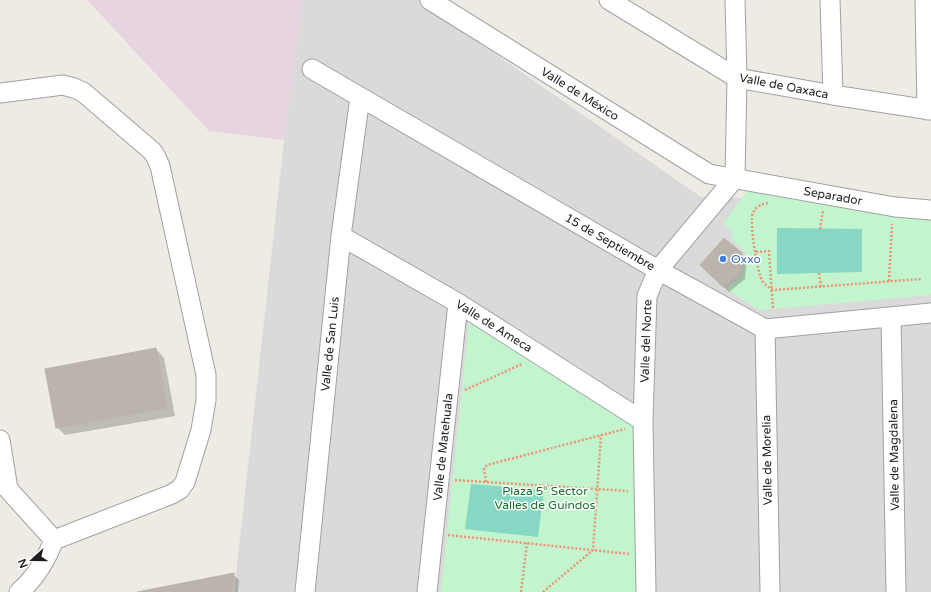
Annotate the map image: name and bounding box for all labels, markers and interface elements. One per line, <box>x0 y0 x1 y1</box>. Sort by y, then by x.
street label: Valle de México <box>539 64 621 124</box>
street label: Valle de Oaxaca <box>738 70 830 102</box>
street label: Separador <box>803 184 864 208</box>
street label: 15 de Septiembre <box>563 211 658 274</box>
place label: Oxxo <box>731 252 761 266</box>
marker: Oxxo <box>718 254 728 264</box>
street label: Valle de San Luis <box>318 296 342 392</box>
street label: Valle de Ameca <box>453 297 535 355</box>
street label: Valle del Norte <box>638 299 654 383</box>
street label: Valle de Matehuala <box>430 392 456 502</box>
street label: Valle de Magdalena <box>886 399 902 511</box>
street label: Valle de Morelia <box>759 415 775 505</box>
park label: Plaza 5° Sector Valles de Guindos <box>495 484 596 512</box>
north arrow <box>12 540 52 580</box>
text: N <box>15 557 31 570</box>

